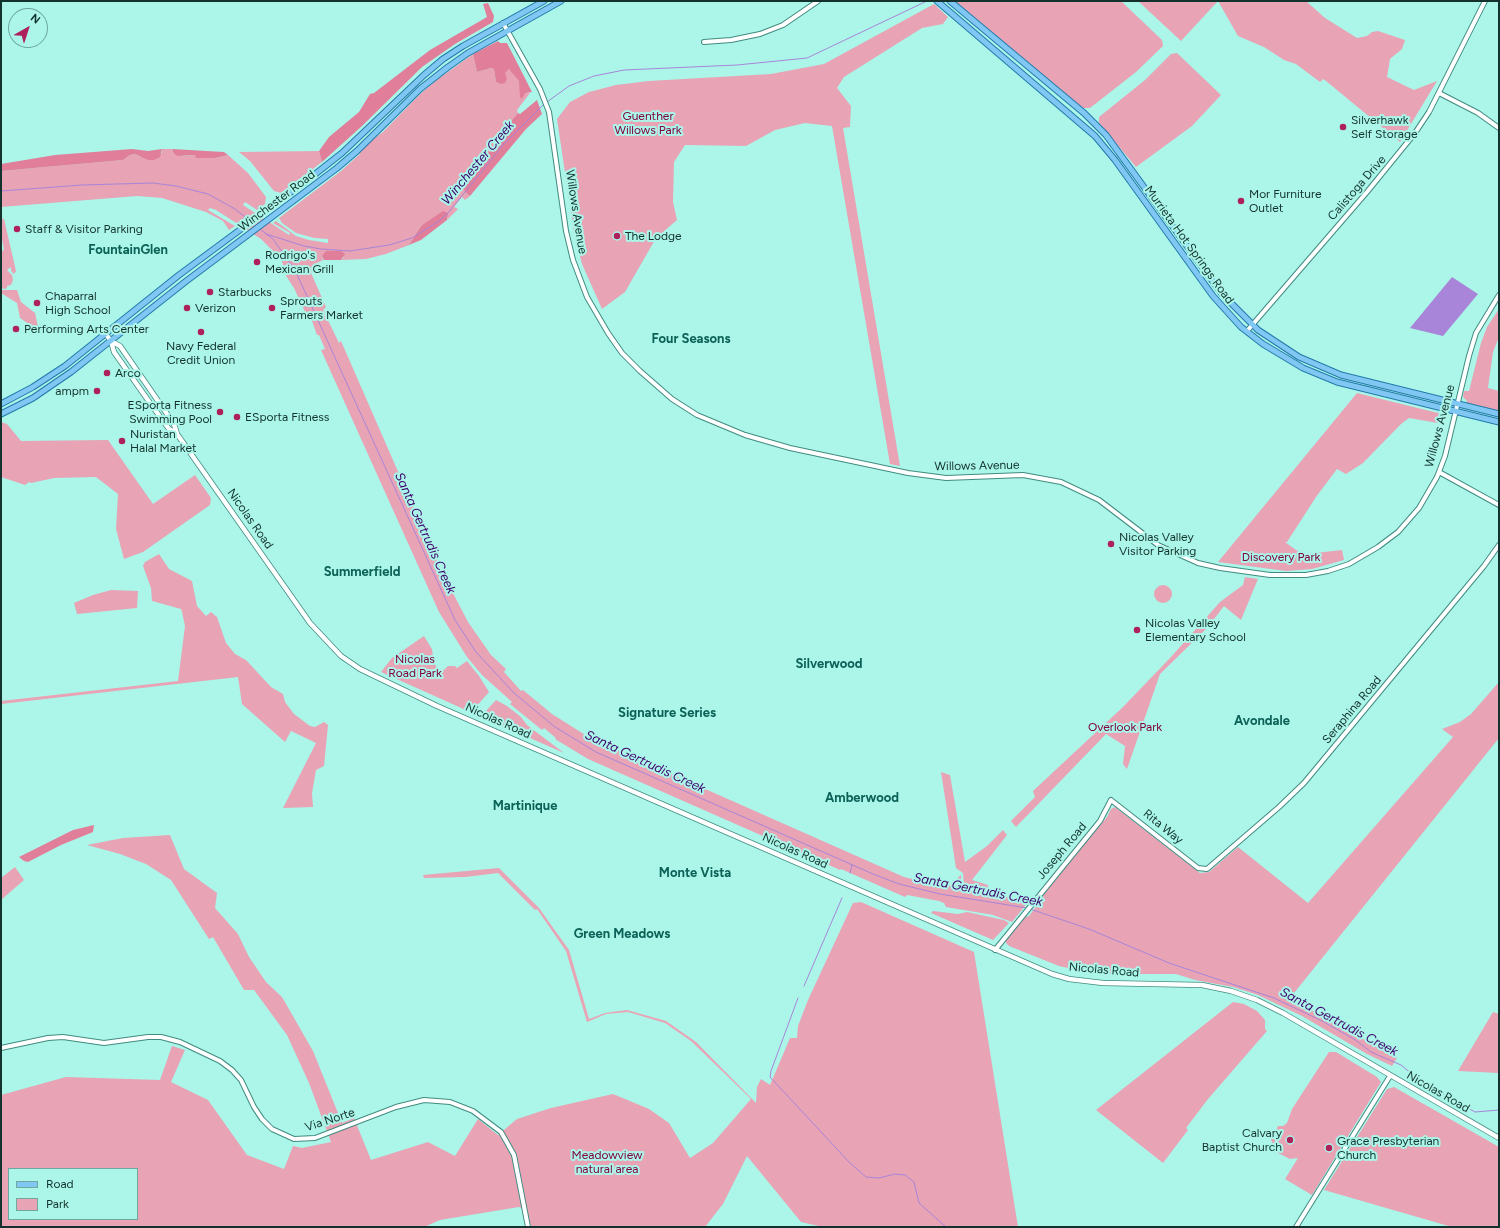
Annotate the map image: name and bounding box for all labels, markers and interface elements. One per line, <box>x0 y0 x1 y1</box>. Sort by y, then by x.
north arrow <box>8 8 48 48</box>
text: N <box>28 11 43 27</box>
park label: Guenther Willows Park <box>614 109 682 137</box>
place label: Silverhawk Self Storage <box>1351 113 1418 141</box>
water label: Winchester Creek <box>438 118 518 208</box>
marker: Silverhawk Self Storage <box>1338 122 1348 132</box>
street label: Calistoga Drive <box>1325 153 1389 223</box>
street label: Winchester Road <box>236 168 318 234</box>
street label: Willows Avenue <box>562 169 590 255</box>
street label: Murrieta Hot Springs Road <box>1141 183 1237 307</box>
place label: Mor Furniture Outlet <box>1249 187 1322 215</box>
marker: Mor Furniture Outlet <box>1236 196 1246 206</box>
place label: Staff & Visitor Parking <box>25 222 143 236</box>
marker: Staff & Visitor Parking <box>12 224 22 234</box>
place label: The Lodge <box>625 229 682 243</box>
marker: The Lodge <box>612 231 622 241</box>
district label: FountainGlen <box>88 242 168 258</box>
place label: Rodrigo's Mexican Grill <box>265 248 334 276</box>
marker: Rodrigo's Mexican Grill <box>252 257 262 267</box>
place label: Starbucks <box>218 285 272 299</box>
marker: Starbucks <box>205 287 215 297</box>
place label: Chaparral High School <box>45 289 111 317</box>
place label: Sprouts Farmers Market <box>280 294 363 322</box>
marker: Chaparral High School <box>32 298 42 308</box>
place label: Verizon <box>195 301 236 315</box>
marker: Verizon <box>182 303 192 313</box>
marker: Sprouts Farmers Market <box>267 303 277 313</box>
place label: Performing Arts Center <box>24 322 149 336</box>
marker: Performing Arts Center <box>11 324 21 334</box>
marker: Navy Federal Credit Union <box>196 327 206 337</box>
district label: Four Seasons <box>651 331 731 347</box>
place label: Navy Federal Credit Union <box>166 339 236 367</box>
place label: Arco <box>115 366 141 380</box>
marker: Arco <box>102 368 112 378</box>
street label: Willows Avenue <box>1422 383 1458 469</box>
place label: ampm <box>55 384 89 398</box>
marker: ampm <box>92 386 102 396</box>
place label: ESporta Fitness Swimming Pool <box>128 398 212 426</box>
marker: ESporta Fitness Swimming Pool <box>215 407 225 417</box>
place label: ESporta Fitness <box>245 410 329 424</box>
marker: ESporta Fitness <box>232 412 242 422</box>
place label: Nuristan Halal Market <box>130 427 197 455</box>
marker: Nuristan Halal Market <box>117 436 127 446</box>
street label: Willows Avenue <box>934 458 1020 474</box>
water label: Santa Gertrudis Creek <box>391 470 459 596</box>
street label: Nicolas Road <box>224 486 276 552</box>
place label: Nicolas Valley Visitor Parking <box>1119 530 1196 558</box>
marker: Nicolas Valley Visitor Parking <box>1106 539 1116 549</box>
park label: Discovery Park <box>1242 550 1320 564</box>
district label: Summerfield <box>324 564 400 580</box>
place label: Nicolas Valley Elementary School <box>1145 616 1246 644</box>
marker: Nicolas Valley Elementary School <box>1132 625 1142 635</box>
park label: Nicolas Road Park <box>388 652 442 680</box>
district label: Silverwood <box>795 656 863 672</box>
street label: Seraphina Road <box>1319 673 1385 747</box>
street label: Nicolas Road <box>463 700 533 742</box>
district label: Signature Series <box>618 705 716 721</box>
district label: Avondale <box>1234 713 1290 729</box>
park label: Overlook Park <box>1088 720 1162 734</box>
water label: Santa Gertrudis Creek <box>582 727 708 797</box>
district label: Amberwood <box>825 790 899 806</box>
district label: Martinique <box>493 798 557 814</box>
street label: Rita Way <box>1140 807 1186 847</box>
street label: Joseph Road <box>1034 820 1090 882</box>
street label: Nicolas Road <box>760 830 830 872</box>
district label: Monte Vista <box>659 865 731 881</box>
water label: Santa Gertrudis Creek <box>912 870 1044 910</box>
district label: Green Meadows <box>574 926 670 942</box>
street label: Nicolas Road <box>1068 960 1140 980</box>
water label: Santa Gertrudis Creek <box>1277 984 1401 1060</box>
street label: Nicolas Road <box>1404 1068 1472 1116</box>
street label: Via Norte <box>303 1105 357 1135</box>
place label: Calvary Baptist Church <box>1202 1126 1282 1154</box>
place label: Grace Presbyterian Church <box>1337 1134 1439 1162</box>
marker: Calvary Baptist Church <box>1285 1135 1295 1145</box>
marker: Grace Presbyterian Church <box>1324 1143 1334 1153</box>
park label: Meadowview natural area <box>572 1148 642 1176</box>
legend <box>8 1168 138 1220</box>
text: Road <box>46 1177 74 1191</box>
text: Park <box>46 1197 69 1211</box>

